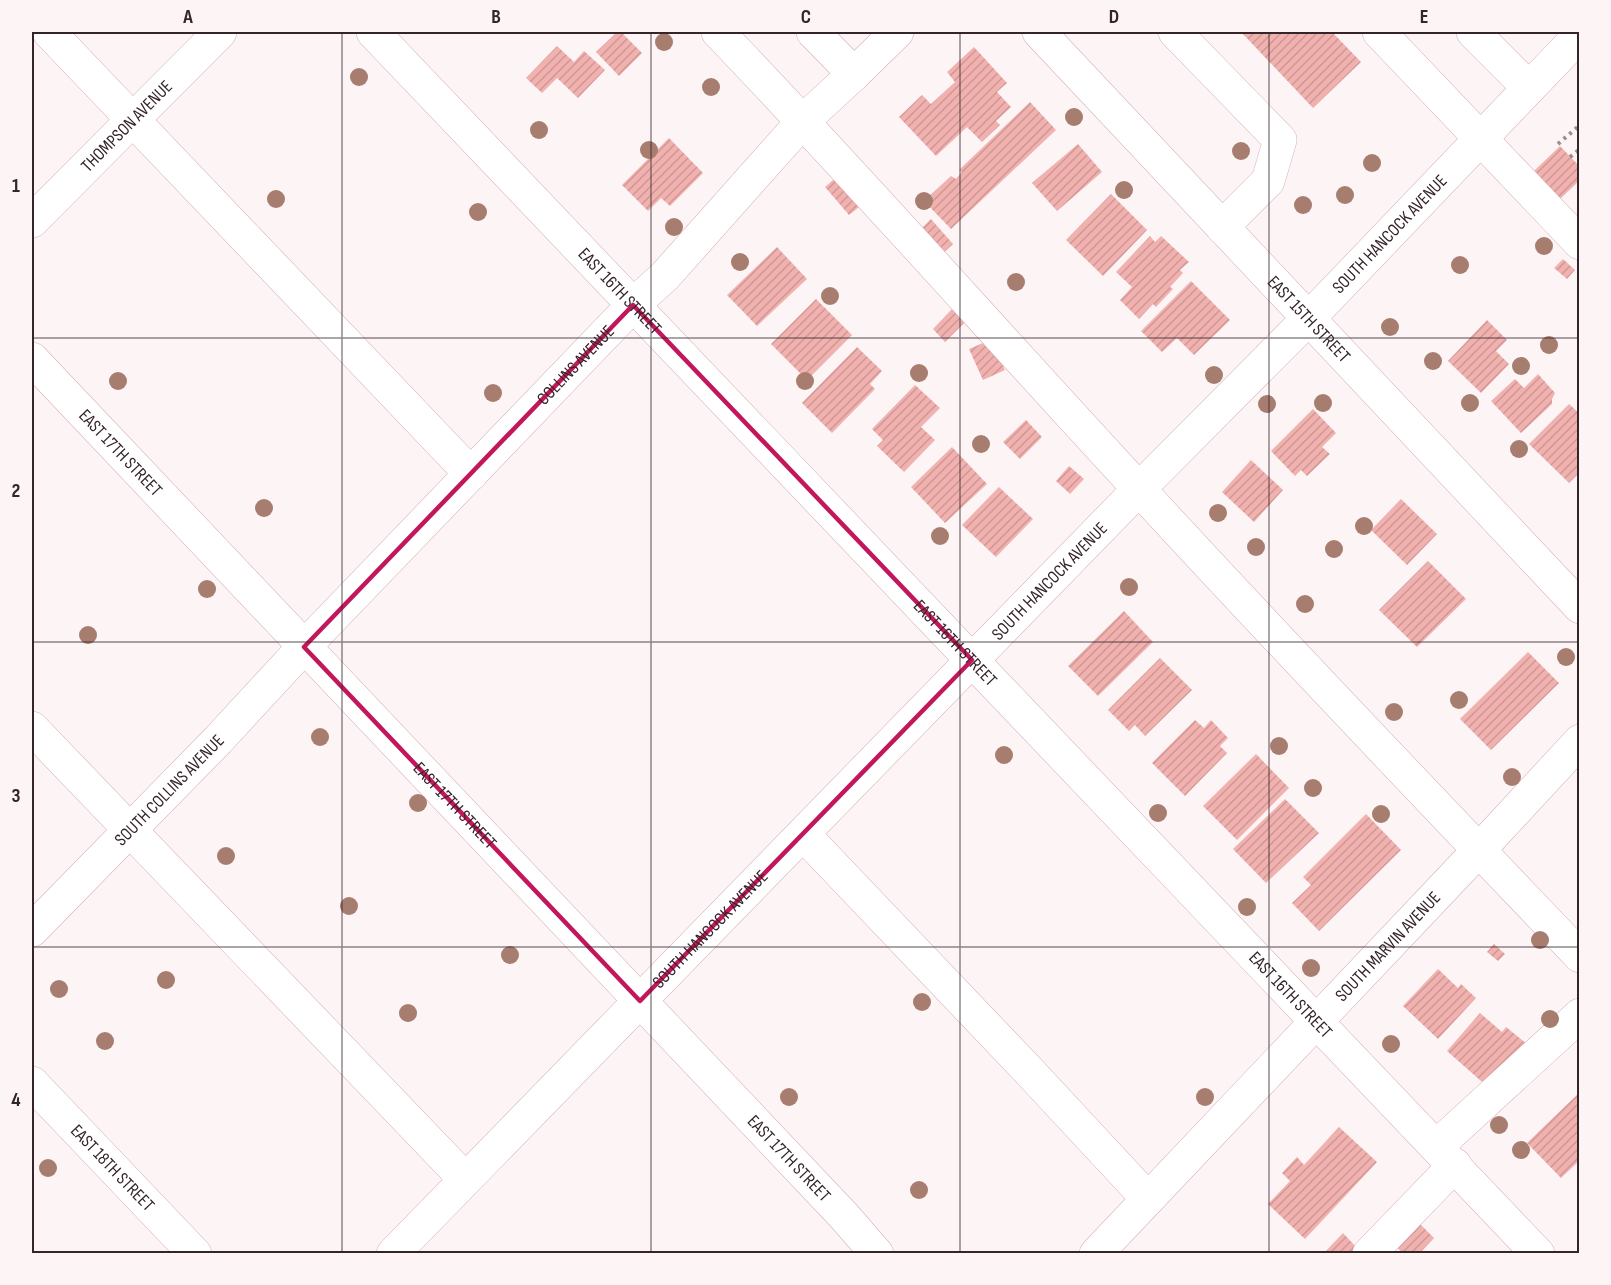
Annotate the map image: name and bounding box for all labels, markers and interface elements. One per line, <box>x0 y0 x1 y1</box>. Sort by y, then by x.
text: A <box>182 5 193 29</box>
text: B <box>491 5 501 29</box>
text: C <box>801 5 811 29</box>
text: D <box>1109 5 1119 29</box>
text: E <box>1420 5 1428 29</box>
street label: THOMPSON AVENUE <box>77 76 177 176</box>
street label: SOUTH HANCOCK AVENUE <box>1328 171 1452 298</box>
text: 1 <box>12 174 20 198</box>
street label: EAST 16TH STREET <box>574 244 666 339</box>
street label: EAST 15TH STREET <box>1263 272 1354 367</box>
street label: COLLINS AVENUE <box>533 321 619 409</box>
street label: EAST 17TH STREET <box>74 405 166 501</box>
text: 2 <box>12 479 20 503</box>
street label: SOUTH HANCOCK AVENUE <box>988 518 1112 645</box>
street label: EAST 16TH STREET <box>909 596 1001 691</box>
street label: SOUTH COLLINS AVENUE <box>110 730 229 850</box>
street label: EAST 17TH STREET <box>409 758 501 853</box>
text: 3 <box>12 784 21 808</box>
street label: SOUTH HANCOCK AVENUE <box>648 866 772 993</box>
street label: SOUTH MARVIN AVENUE <box>1331 887 1445 1006</box>
street label: EAST 16TH STREET <box>1244 947 1336 1043</box>
text: 4 <box>11 1088 21 1112</box>
street label: EAST 17TH STREET <box>743 1111 835 1206</box>
street label: EAST 18TH STREET <box>66 1120 158 1216</box>

